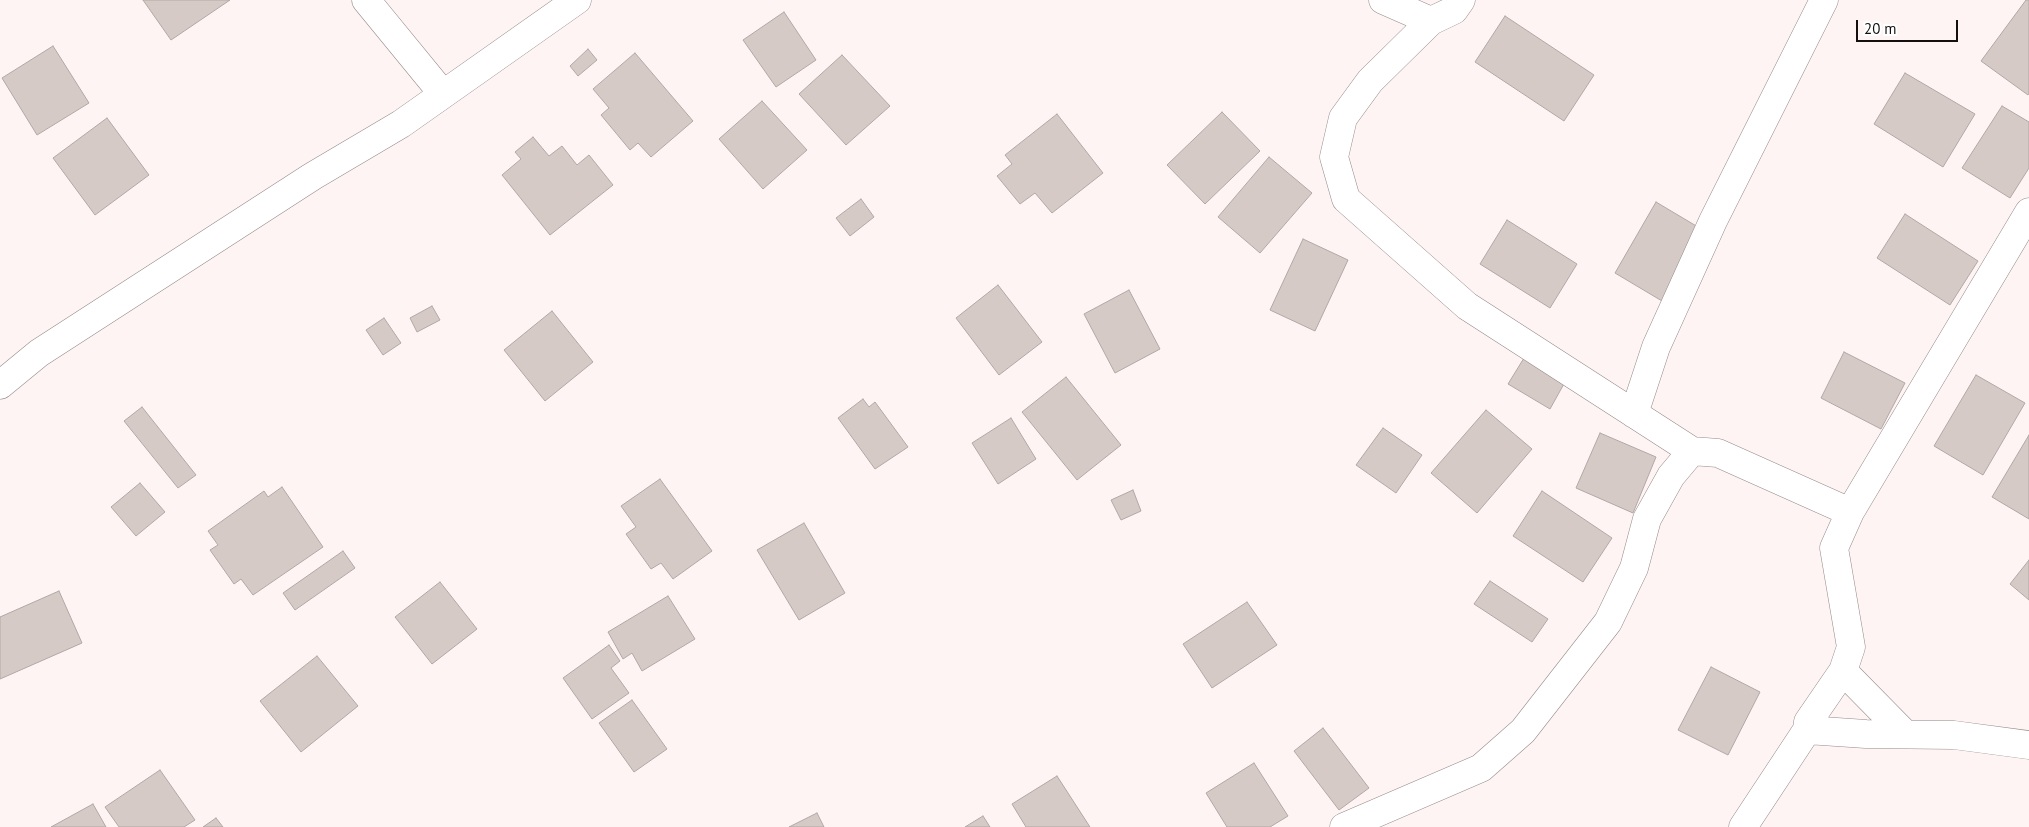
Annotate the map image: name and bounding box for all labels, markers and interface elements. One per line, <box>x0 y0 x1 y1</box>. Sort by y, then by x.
scale bar <box>1859 10 1962 42</box>
text: 20 m <box>1864 19 1897 38</box>

